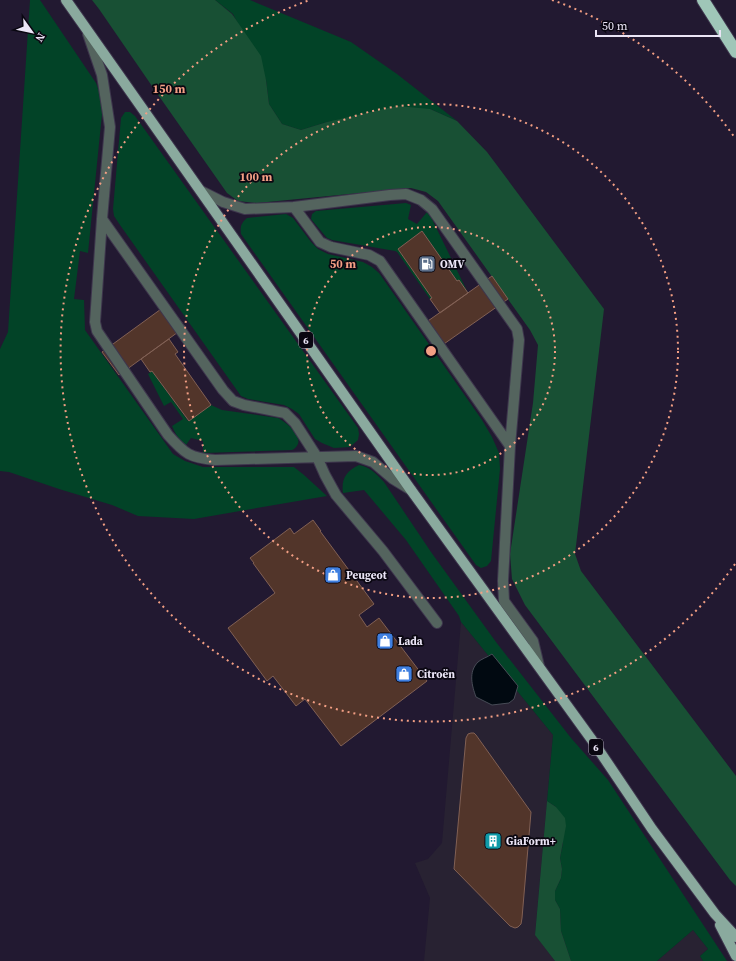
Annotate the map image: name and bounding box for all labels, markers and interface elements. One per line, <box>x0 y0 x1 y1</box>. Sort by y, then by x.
north arrow <box>12 12 52 52</box>
scale bar <box>596 12 720 38</box>
text: 50 m <box>602 18 628 34</box>
text: N <box>31 30 48 45</box>
text: 150 m <box>153 81 186 97</box>
text: 100 m <box>240 169 273 185</box>
fuel station icon: OMV <box>417 254 437 274</box>
text: 50 m <box>330 256 356 272</box>
place label: OMV <box>440 257 465 272</box>
road number: 6 <box>299 332 313 348</box>
centre of rings <box>424 344 438 358</box>
shop icon: Peugeot <box>323 565 343 585</box>
place label: Peugeot <box>346 568 388 583</box>
shop icon: Lada <box>375 631 395 651</box>
place label: Lada <box>398 634 423 649</box>
shop icon: Citroën <box>394 664 414 684</box>
place label: Citroën <box>417 667 455 682</box>
road number: 6 <box>589 739 603 755</box>
building icon: GiaForm+ <box>483 831 503 851</box>
place label: GiaForm+ <box>506 834 556 849</box>

